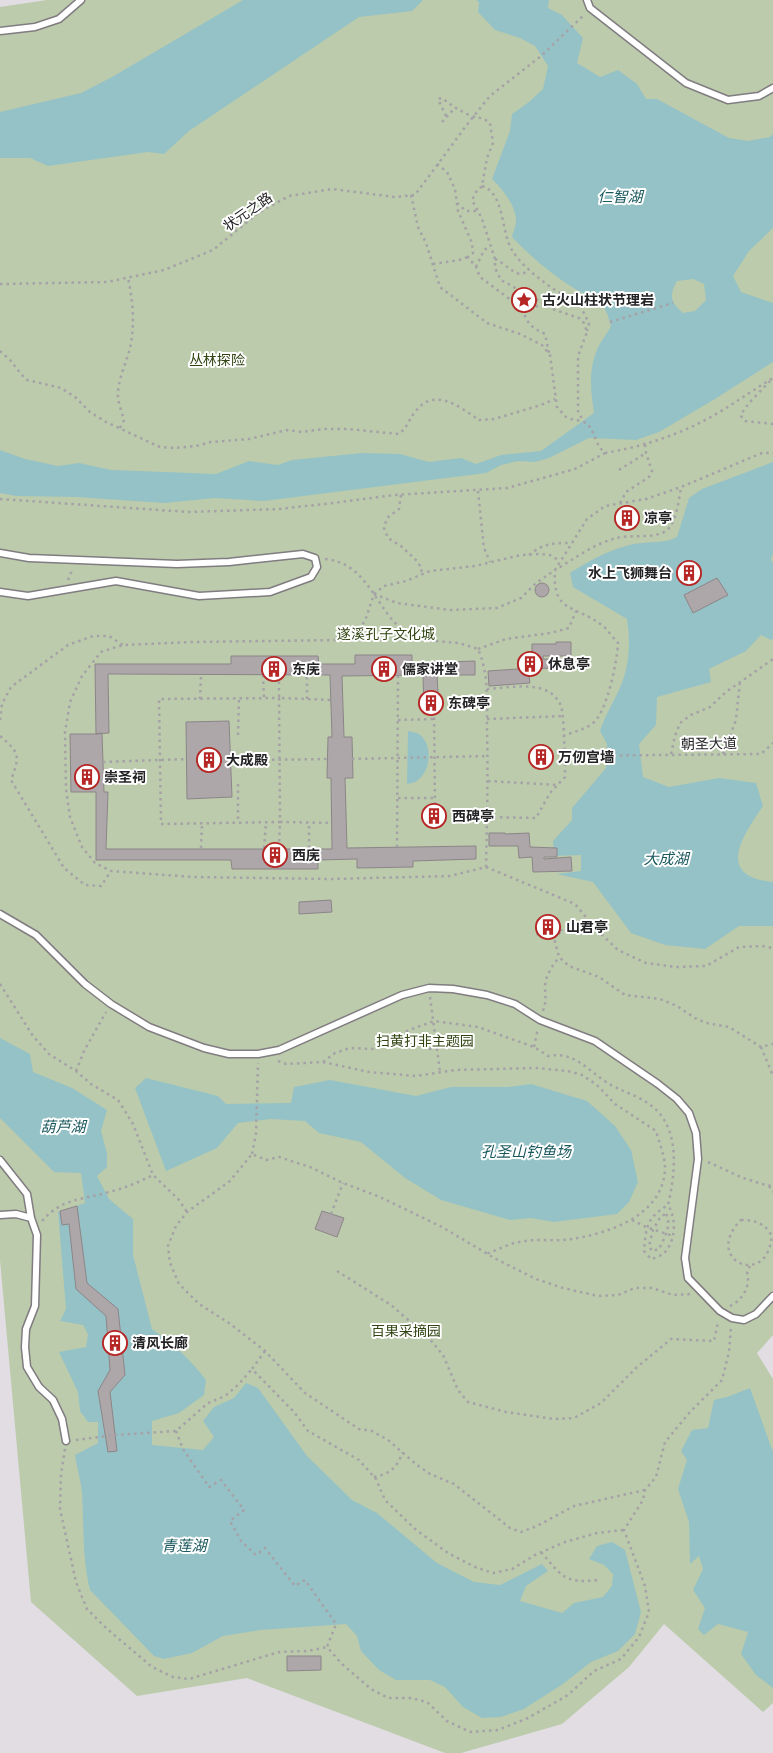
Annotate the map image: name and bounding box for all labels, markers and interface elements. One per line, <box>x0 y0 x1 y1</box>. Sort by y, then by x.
water label: 仁智湖 <box>597 188 644 206</box>
street label: 状元之路 <box>220 189 276 235</box>
place icon: 古火山柱状节理岩 <box>511 287 537 313</box>
place label: 古火山柱状节理岩 <box>542 292 654 309</box>
park label: 丛林探险 <box>189 352 245 369</box>
building icon: 凉亭 <box>614 505 640 531</box>
place label: 凉亭 <box>644 510 672 527</box>
building icon: 水上飞狮舞台 <box>676 560 702 586</box>
place label: 水上飞狮舞台 <box>588 565 672 582</box>
park label: 遂溪孔子文化城 <box>337 626 435 643</box>
building icon: 休息亭 <box>517 651 543 677</box>
building icon: 东庑 <box>261 656 287 682</box>
building icon: 儒家讲堂 <box>371 656 397 682</box>
place label: 休息亭 <box>548 656 590 673</box>
place label: 东庑 <box>292 661 320 678</box>
place label: 儒家讲堂 <box>402 661 458 678</box>
building icon: 东碑亭 <box>418 690 444 716</box>
place label: 东碑亭 <box>448 695 490 712</box>
street label: 朝圣大道 <box>681 735 737 753</box>
building icon: 万仞宫墙 <box>528 744 554 770</box>
building icon: 大成殿 <box>196 747 222 773</box>
place label: 万仞宫墙 <box>558 749 614 766</box>
place label: 大成殿 <box>226 752 268 769</box>
building icon: 崇圣祠 <box>74 764 100 790</box>
place label: 崇圣祠 <box>104 769 146 786</box>
building icon: 西碑亭 <box>421 803 447 829</box>
place label: 西碑亭 <box>452 808 494 825</box>
building icon: 西庑 <box>262 842 288 868</box>
place label: 西庑 <box>292 847 320 864</box>
water label: 大成湖 <box>643 850 690 868</box>
building icon: 山君亭 <box>535 914 561 940</box>
place label: 山君亭 <box>566 919 608 936</box>
park label: 扫黄打非主题园 <box>376 1033 474 1050</box>
water label: 葫芦湖 <box>40 1118 87 1136</box>
water label: 孔圣山钓鱼场 <box>481 1143 573 1161</box>
park label: 百果采摘园 <box>371 1323 441 1340</box>
building icon: 清风长廊 <box>102 1330 128 1356</box>
place label: 清风长廊 <box>132 1335 188 1352</box>
water label: 青莲湖 <box>161 1537 208 1555</box>

